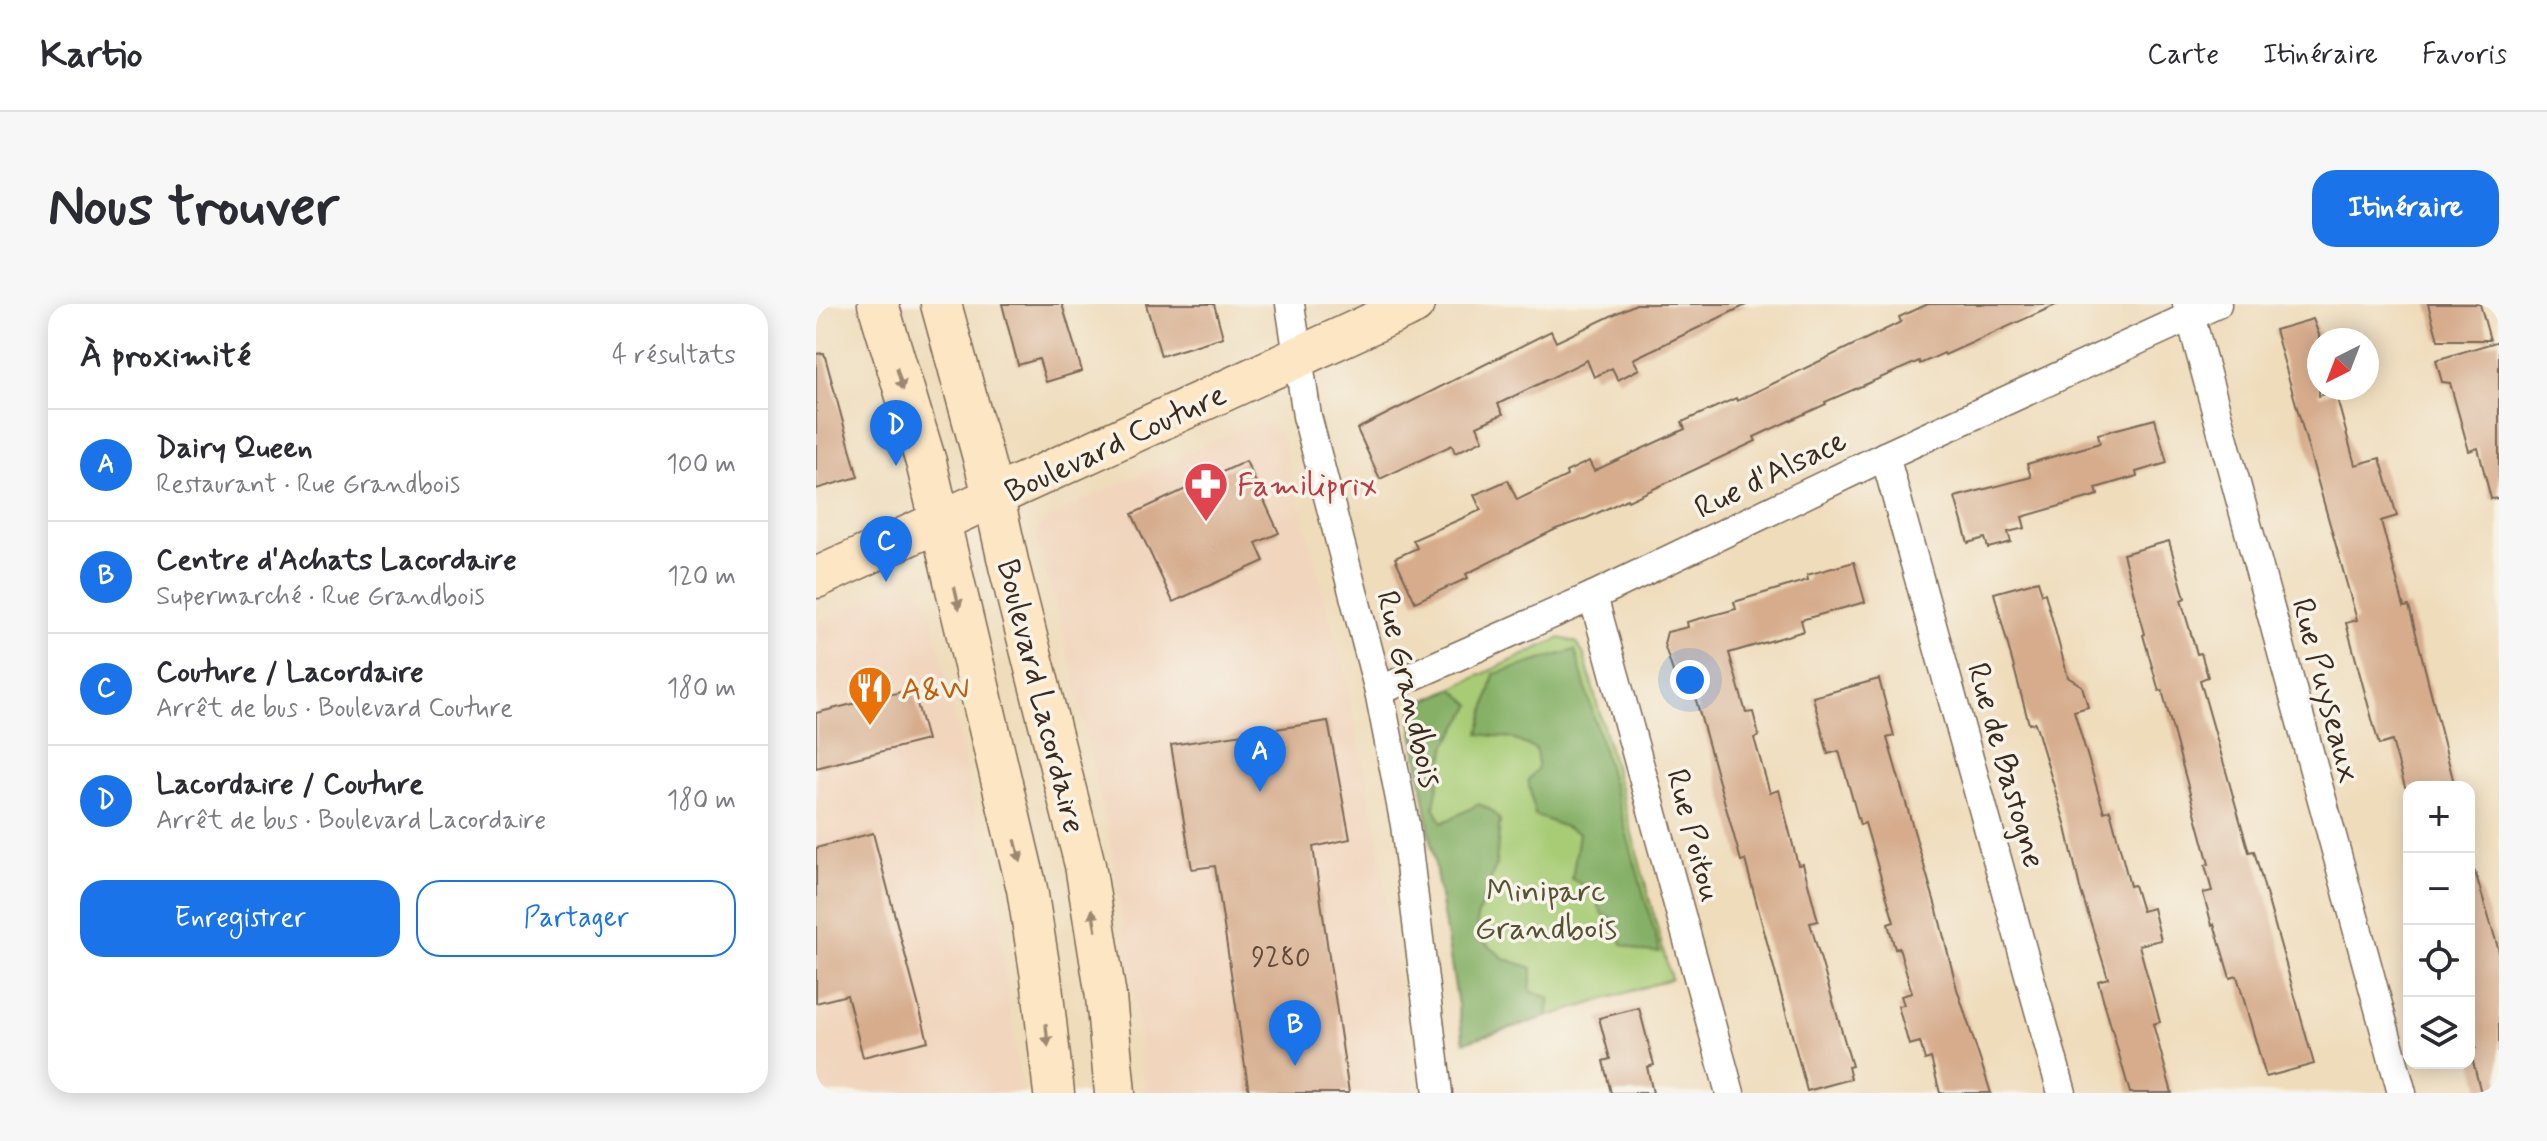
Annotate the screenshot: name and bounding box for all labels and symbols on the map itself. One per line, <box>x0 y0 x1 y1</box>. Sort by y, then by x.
north arrow <box>2307 328 2379 400</box>
one-way arrow <box>894 367 907 391</box>
street label: Boulevard Couture <box>998 374 1233 514</box>
pin: D <box>870 400 922 466</box>
street label: Rue d'Alsace <box>1688 420 1854 530</box>
pharmacy icon: Familiprix <box>1182 460 1230 523</box>
place label: Familiprix <box>1237 465 1377 507</box>
pin: C <box>860 516 912 582</box>
street label: Boulevard Lacordaire <box>986 555 1094 838</box>
one-way arrow <box>951 586 964 611</box>
street label: Rue Grandbois <box>1365 587 1451 792</box>
street label: Rue Puyseaux <box>2280 594 2370 787</box>
street label: Rue de Bastogne <box>1956 658 2054 873</box>
your location <box>1670 660 1710 700</box>
restaurant icon: A&W <box>846 664 894 727</box>
place label: A&W <box>901 669 969 711</box>
pin: A <box>1234 726 1286 792</box>
street label: Rue Poitou <box>1655 764 1731 907</box>
one-way arrow <box>1012 838 1024 863</box>
park label: Miniparc Grandbois <box>1475 871 1617 950</box>
one-way arrow <box>1087 908 1100 933</box>
house number: 9280 <box>1251 940 1311 977</box>
pin: B <box>1269 1000 1321 1066</box>
one-way arrow <box>1041 1023 1054 1048</box>

